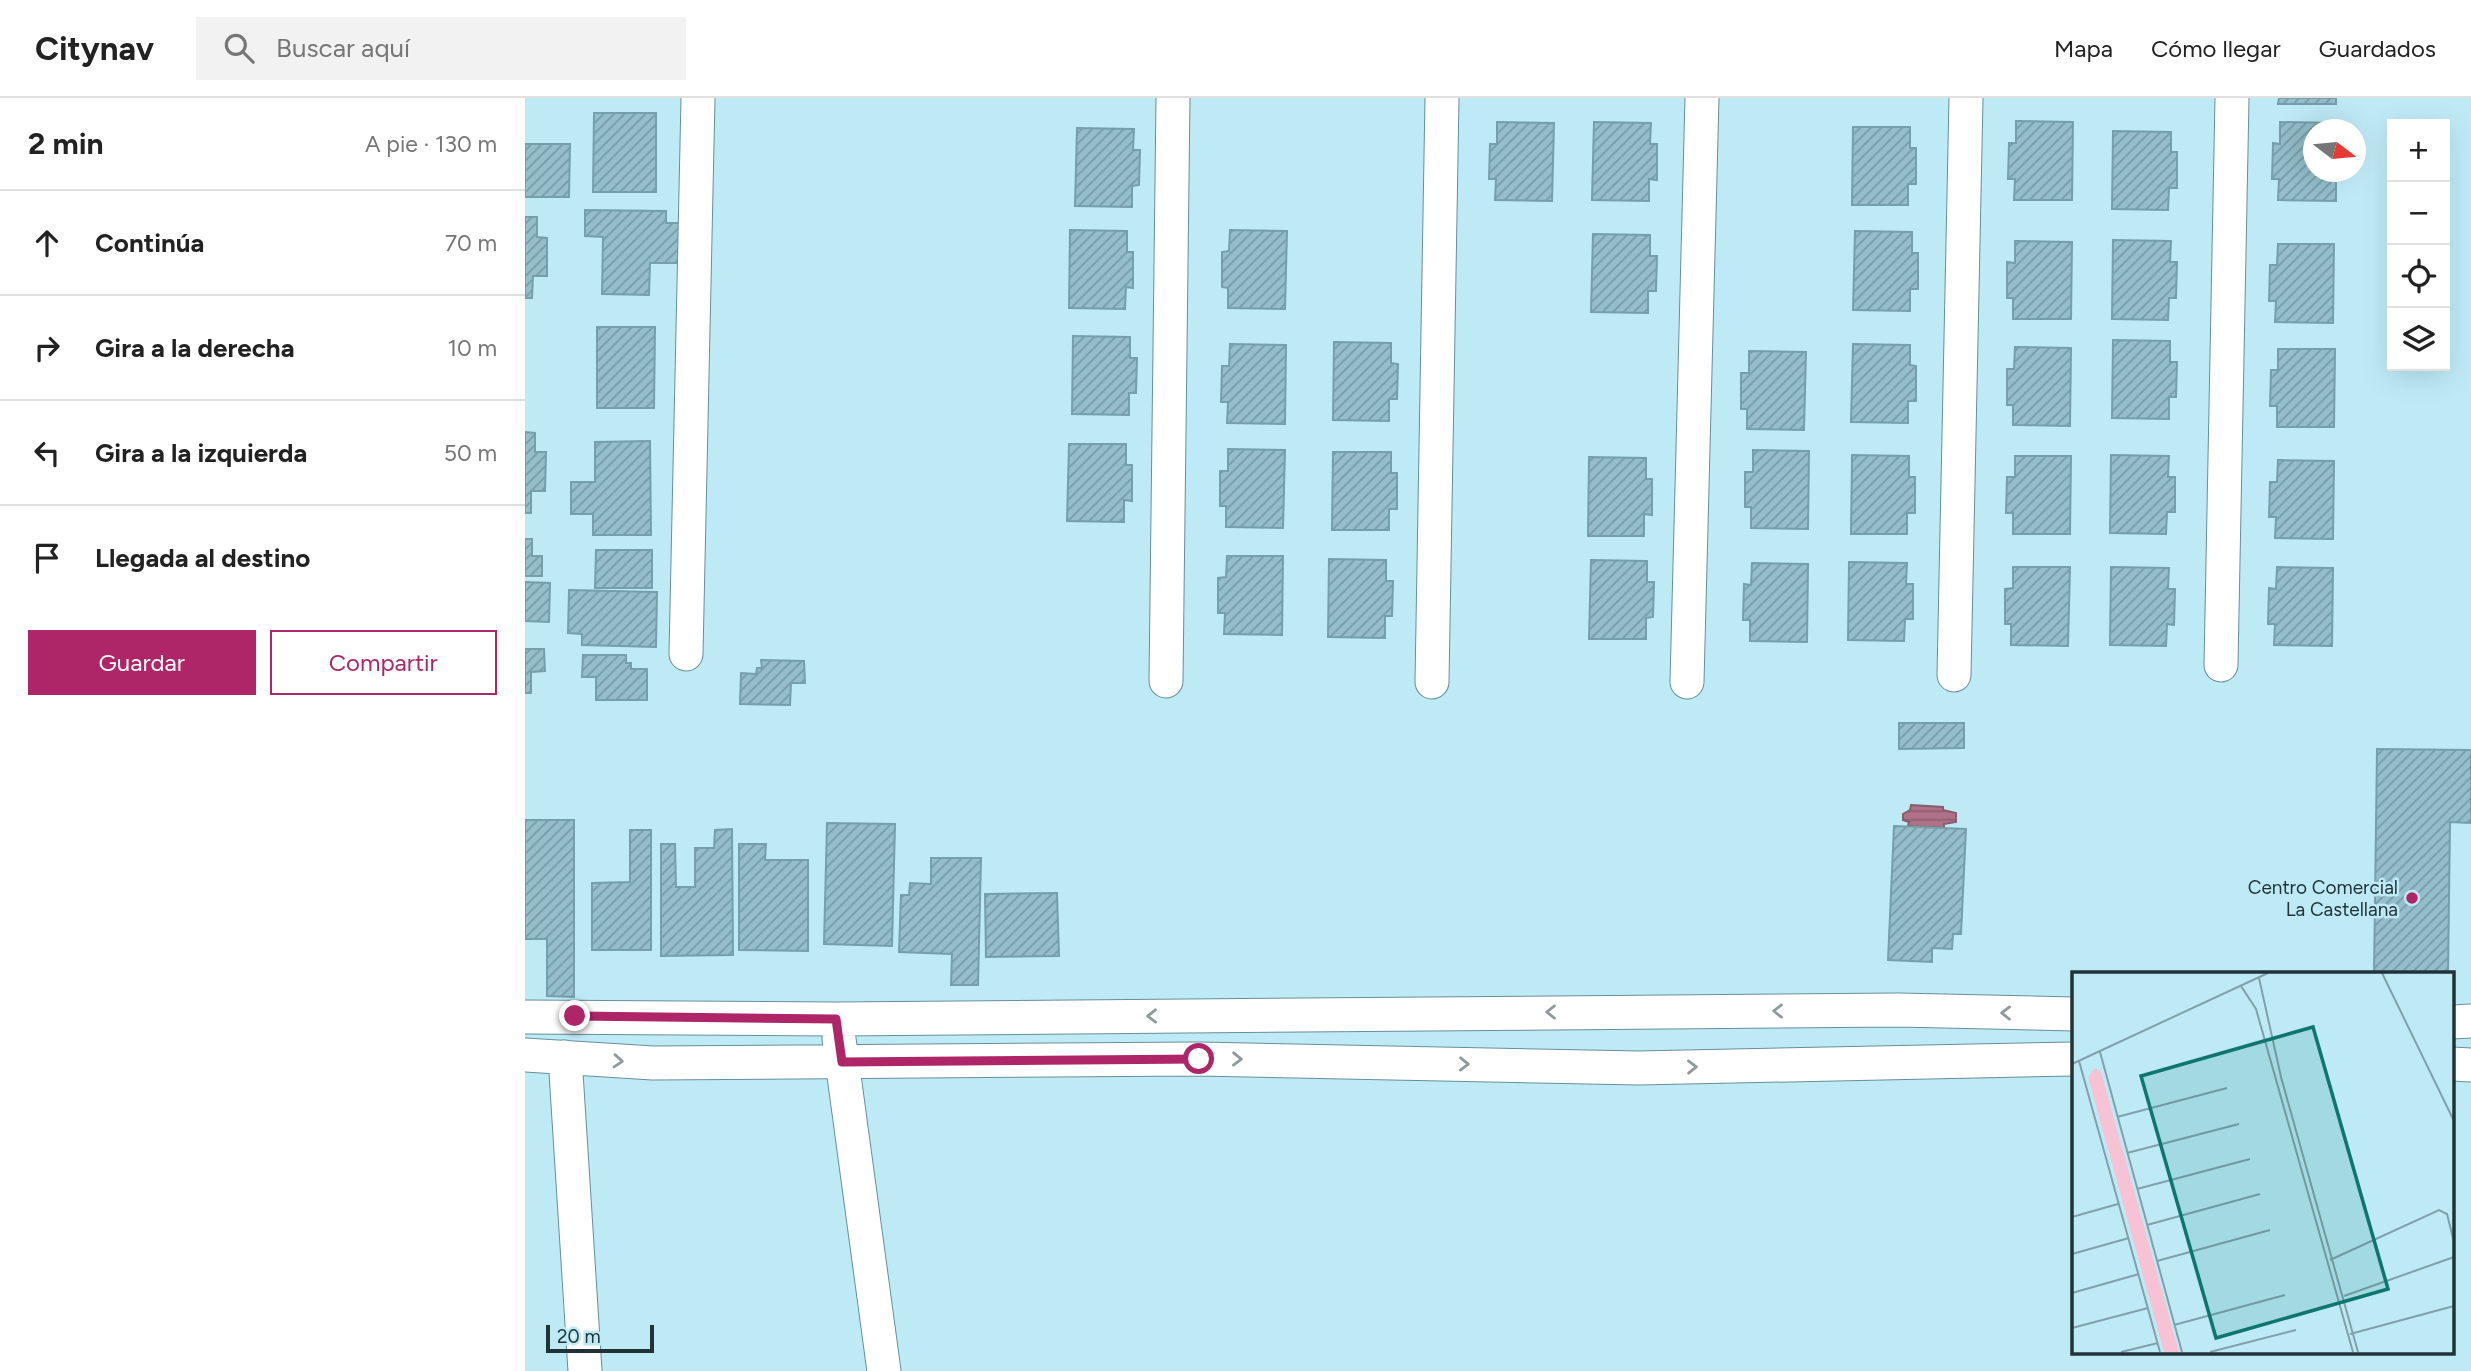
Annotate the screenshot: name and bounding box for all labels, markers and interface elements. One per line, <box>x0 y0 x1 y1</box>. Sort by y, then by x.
search box <box>196 17 686 80</box>
text: Citynav <box>35 29 154 68</box>
icon: search <box>220 29 258 67</box>
text: Buscar aquí <box>276 32 410 64</box>
text: Mapa <box>2054 34 2113 63</box>
text: Cómo llegar <box>2151 34 2281 63</box>
text: Guardados <box>2319 34 2436 63</box>
north arrow <box>2303 119 2366 182</box>
map controls <box>2387 119 2450 371</box>
button: + <box>2387 119 2450 182</box>
text: 2 min <box>28 125 104 162</box>
text: A pie · 130 m <box>365 130 497 158</box>
button: − <box>2387 182 2450 245</box>
icon: ahead <box>28 224 66 262</box>
text: Continúa <box>95 227 204 259</box>
text: 70 m <box>445 229 497 257</box>
button: locate <box>2387 245 2450 308</box>
button: layers <box>2387 308 2450 371</box>
icon: right <box>28 329 66 367</box>
text: Gira a la derecha <box>95 332 295 364</box>
text: 10 m <box>448 334 497 362</box>
icon: left <box>28 434 66 472</box>
text: Gira a la izquierda <box>95 437 307 469</box>
text: 50 m <box>444 439 497 467</box>
icon: arrive <box>28 539 66 577</box>
text: Llegada al destino <box>95 542 310 574</box>
button: Guardar <box>28 630 256 695</box>
button: Compartir <box>270 630 497 695</box>
place label: Centro Comercial La Castellana <box>2248 876 2398 921</box>
marker: Centro Comercial La Castellana <box>2404 890 2420 906</box>
inset map <box>2072 972 2453 1354</box>
route end <box>559 1000 590 1031</box>
one-way arrow <box>1772 1003 1783 1019</box>
one-way arrow <box>1545 1004 1555 1020</box>
one-way arrow <box>2000 1005 2011 1020</box>
one-way arrow <box>1146 1008 1156 1024</box>
route start <box>1183 1043 1214 1074</box>
one-way arrow <box>1232 1052 1243 1067</box>
one-way arrow <box>612 1053 623 1068</box>
one-way arrow <box>1460 1056 1470 1072</box>
one-way arrow <box>1687 1059 1698 1074</box>
scale bar <box>546 1322 655 1354</box>
text: 20 m <box>557 1325 601 1348</box>

